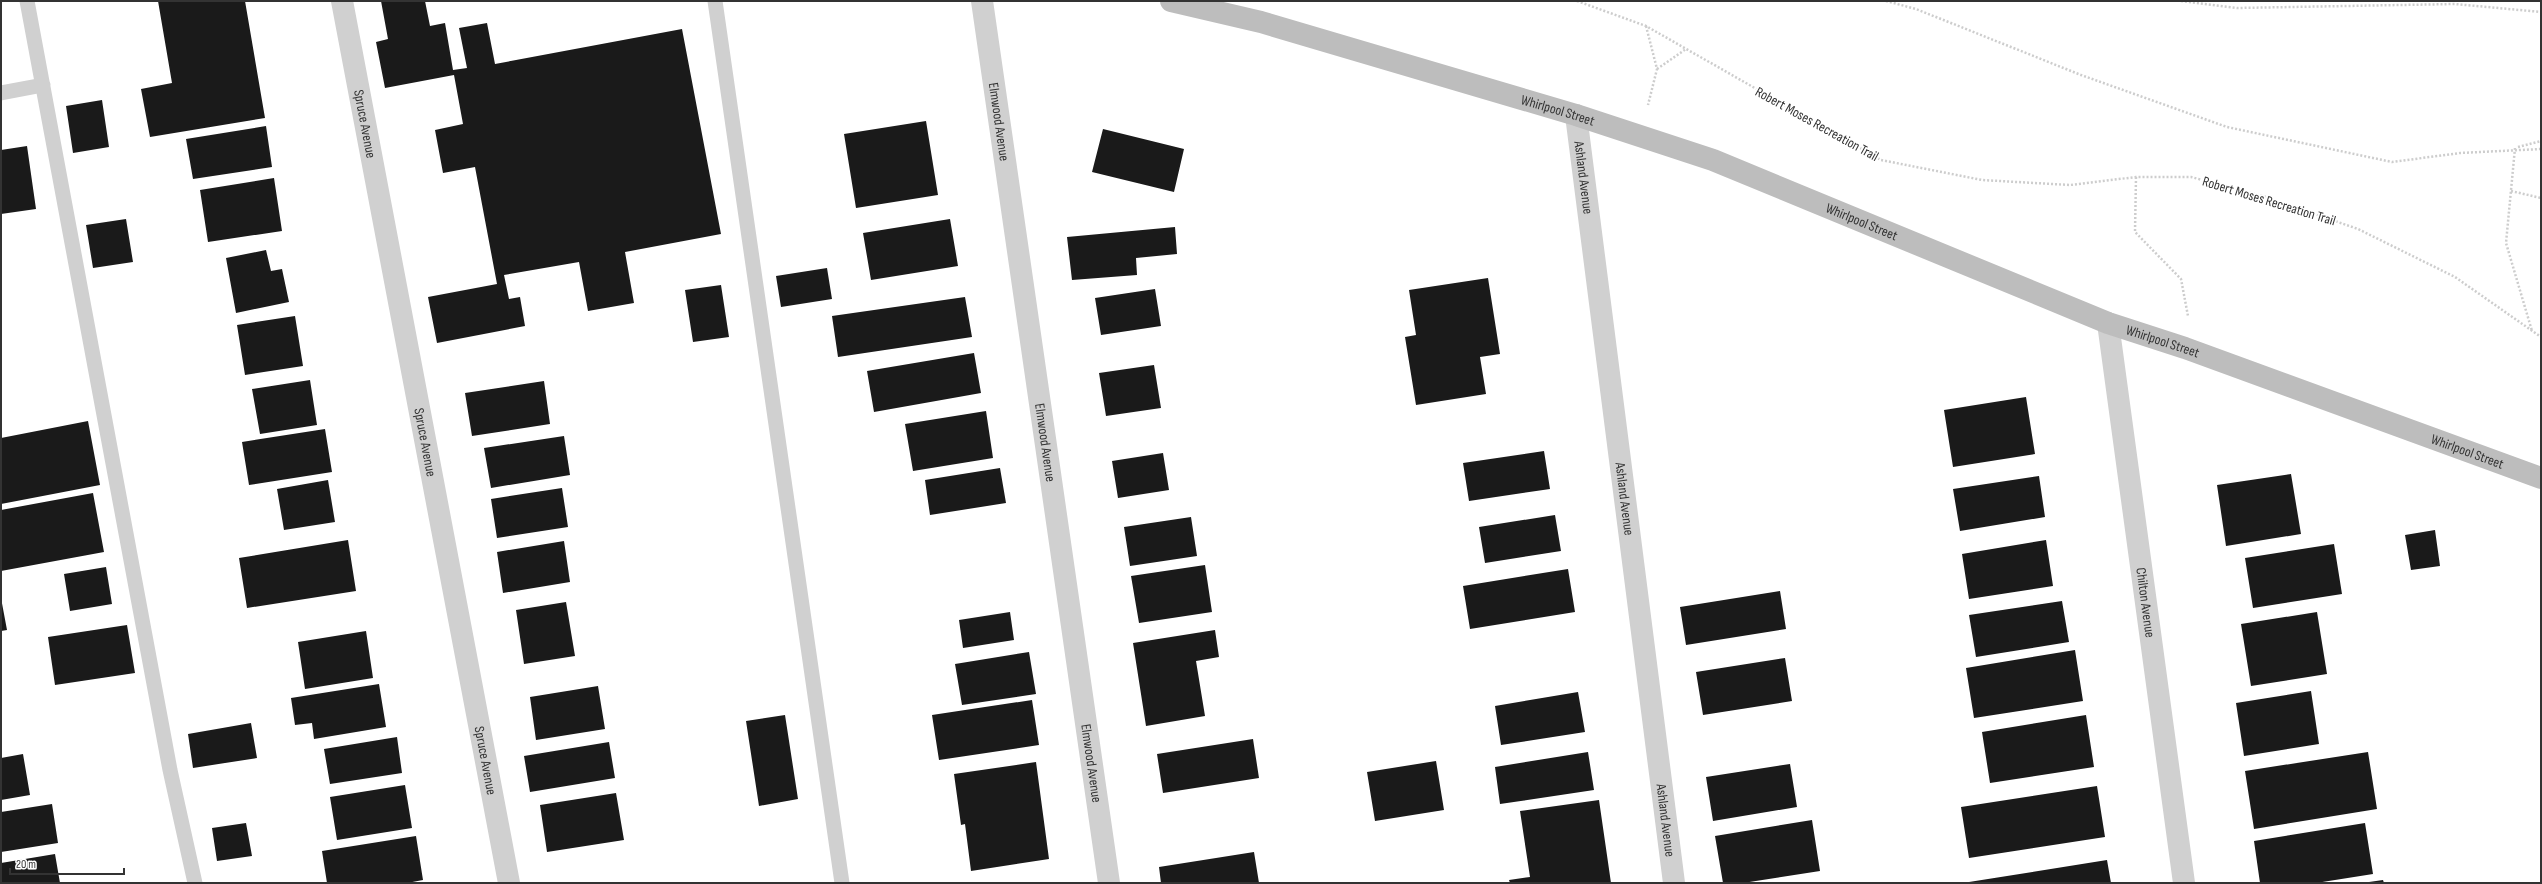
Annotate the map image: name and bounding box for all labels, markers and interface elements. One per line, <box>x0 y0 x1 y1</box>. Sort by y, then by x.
street label: Elmwood Avenue <box>985 81 1013 162</box>
street label: Robert Moses Recreation Trail <box>1752 83 1882 165</box>
street label: Spruce Avenue <box>350 88 380 159</box>
street label: Whirlpool Street <box>1519 91 1597 129</box>
street label: Ashland Avenue <box>1571 139 1597 215</box>
street label: Robert Moses Recreation Trail <box>2200 173 2338 229</box>
street label: Whirlpool Street <box>1823 199 1900 244</box>
street label: Whirlpool Street <box>2124 321 2202 361</box>
street label: Elmwood Avenue <box>1032 402 1060 483</box>
street label: Spruce Avenue <box>411 406 440 478</box>
street label: Whirlpool Street <box>2429 430 2506 472</box>
street label: Ashland Avenue <box>1612 460 1638 536</box>
street label: Chilton Avenue <box>2133 566 2159 639</box>
street label: Elmwood Avenue <box>1078 723 1106 804</box>
street label: Spruce Avenue <box>471 725 501 796</box>
street label: Ashland Avenue <box>1653 782 1679 858</box>
scale bar <box>10 850 124 876</box>
text: 20 m <box>16 857 36 872</box>

